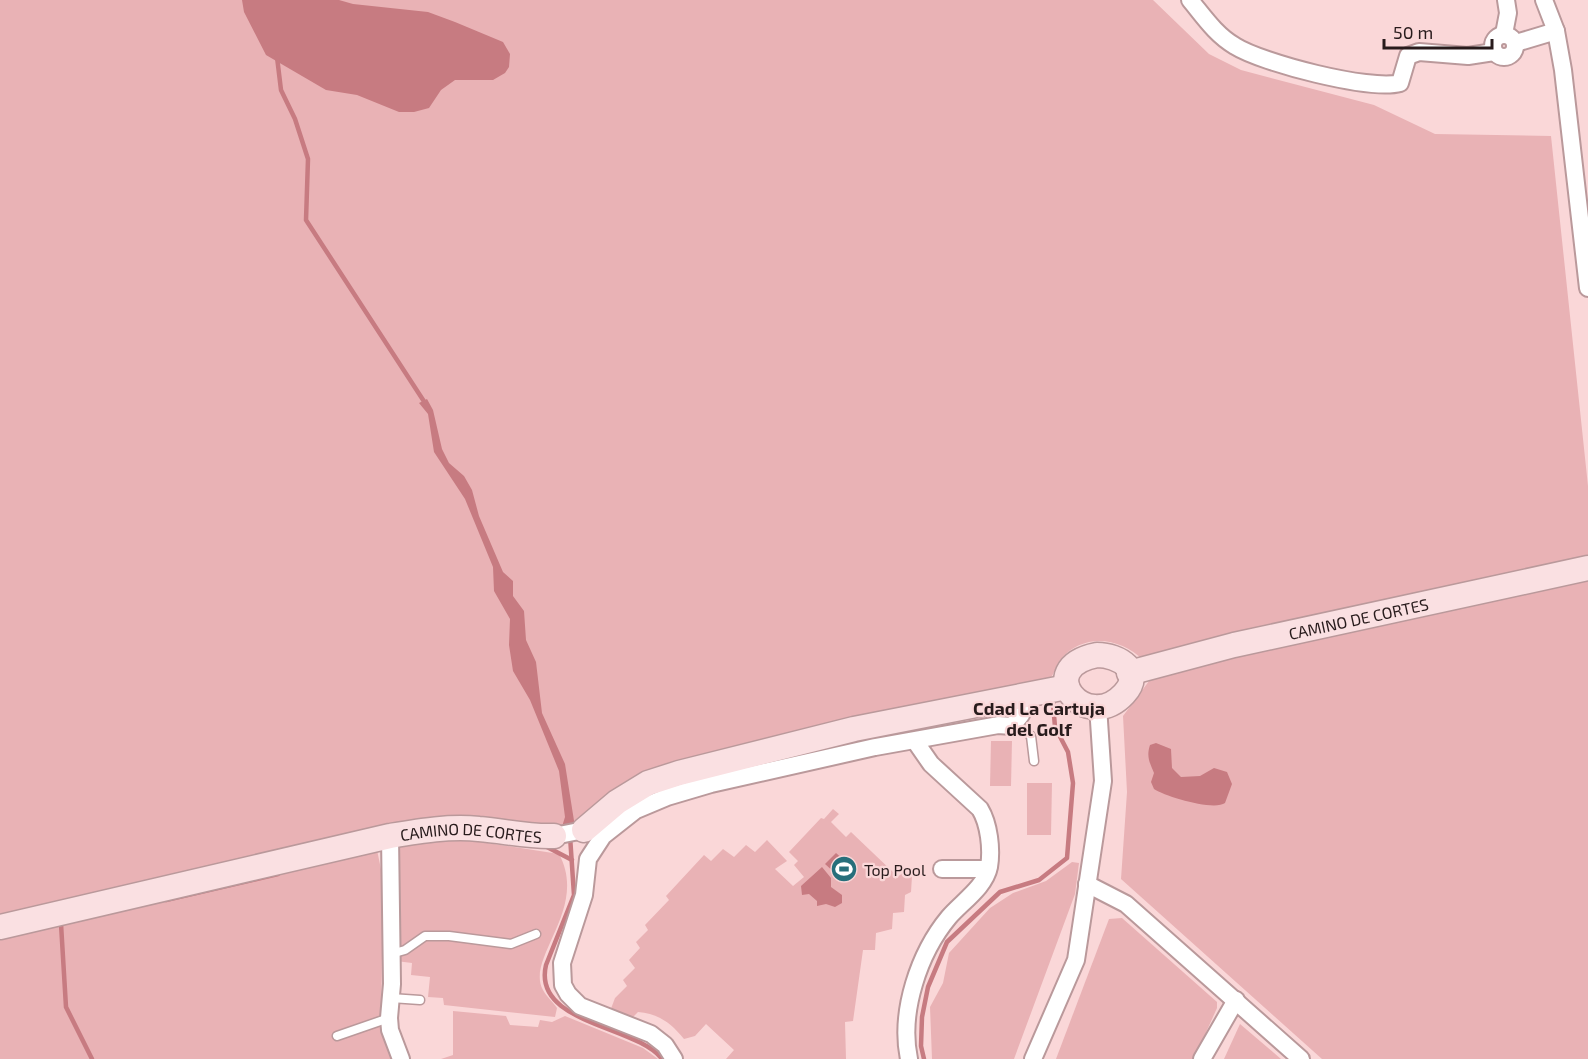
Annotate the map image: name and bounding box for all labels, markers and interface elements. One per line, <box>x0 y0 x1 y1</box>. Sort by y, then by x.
scale bar <box>1384 12 1492 50</box>
text: 50 m <box>1393 21 1433 43</box>
street label: CAMINO DE CORTES <box>1287 593 1430 642</box>
district label: Cdad La Cartuja del Golf <box>973 697 1105 740</box>
street label: CAMINO DE CORTES <box>399 819 542 846</box>
sports icon: Top Pool <box>829 854 859 884</box>
place label: Top Pool <box>864 860 926 879</box>

